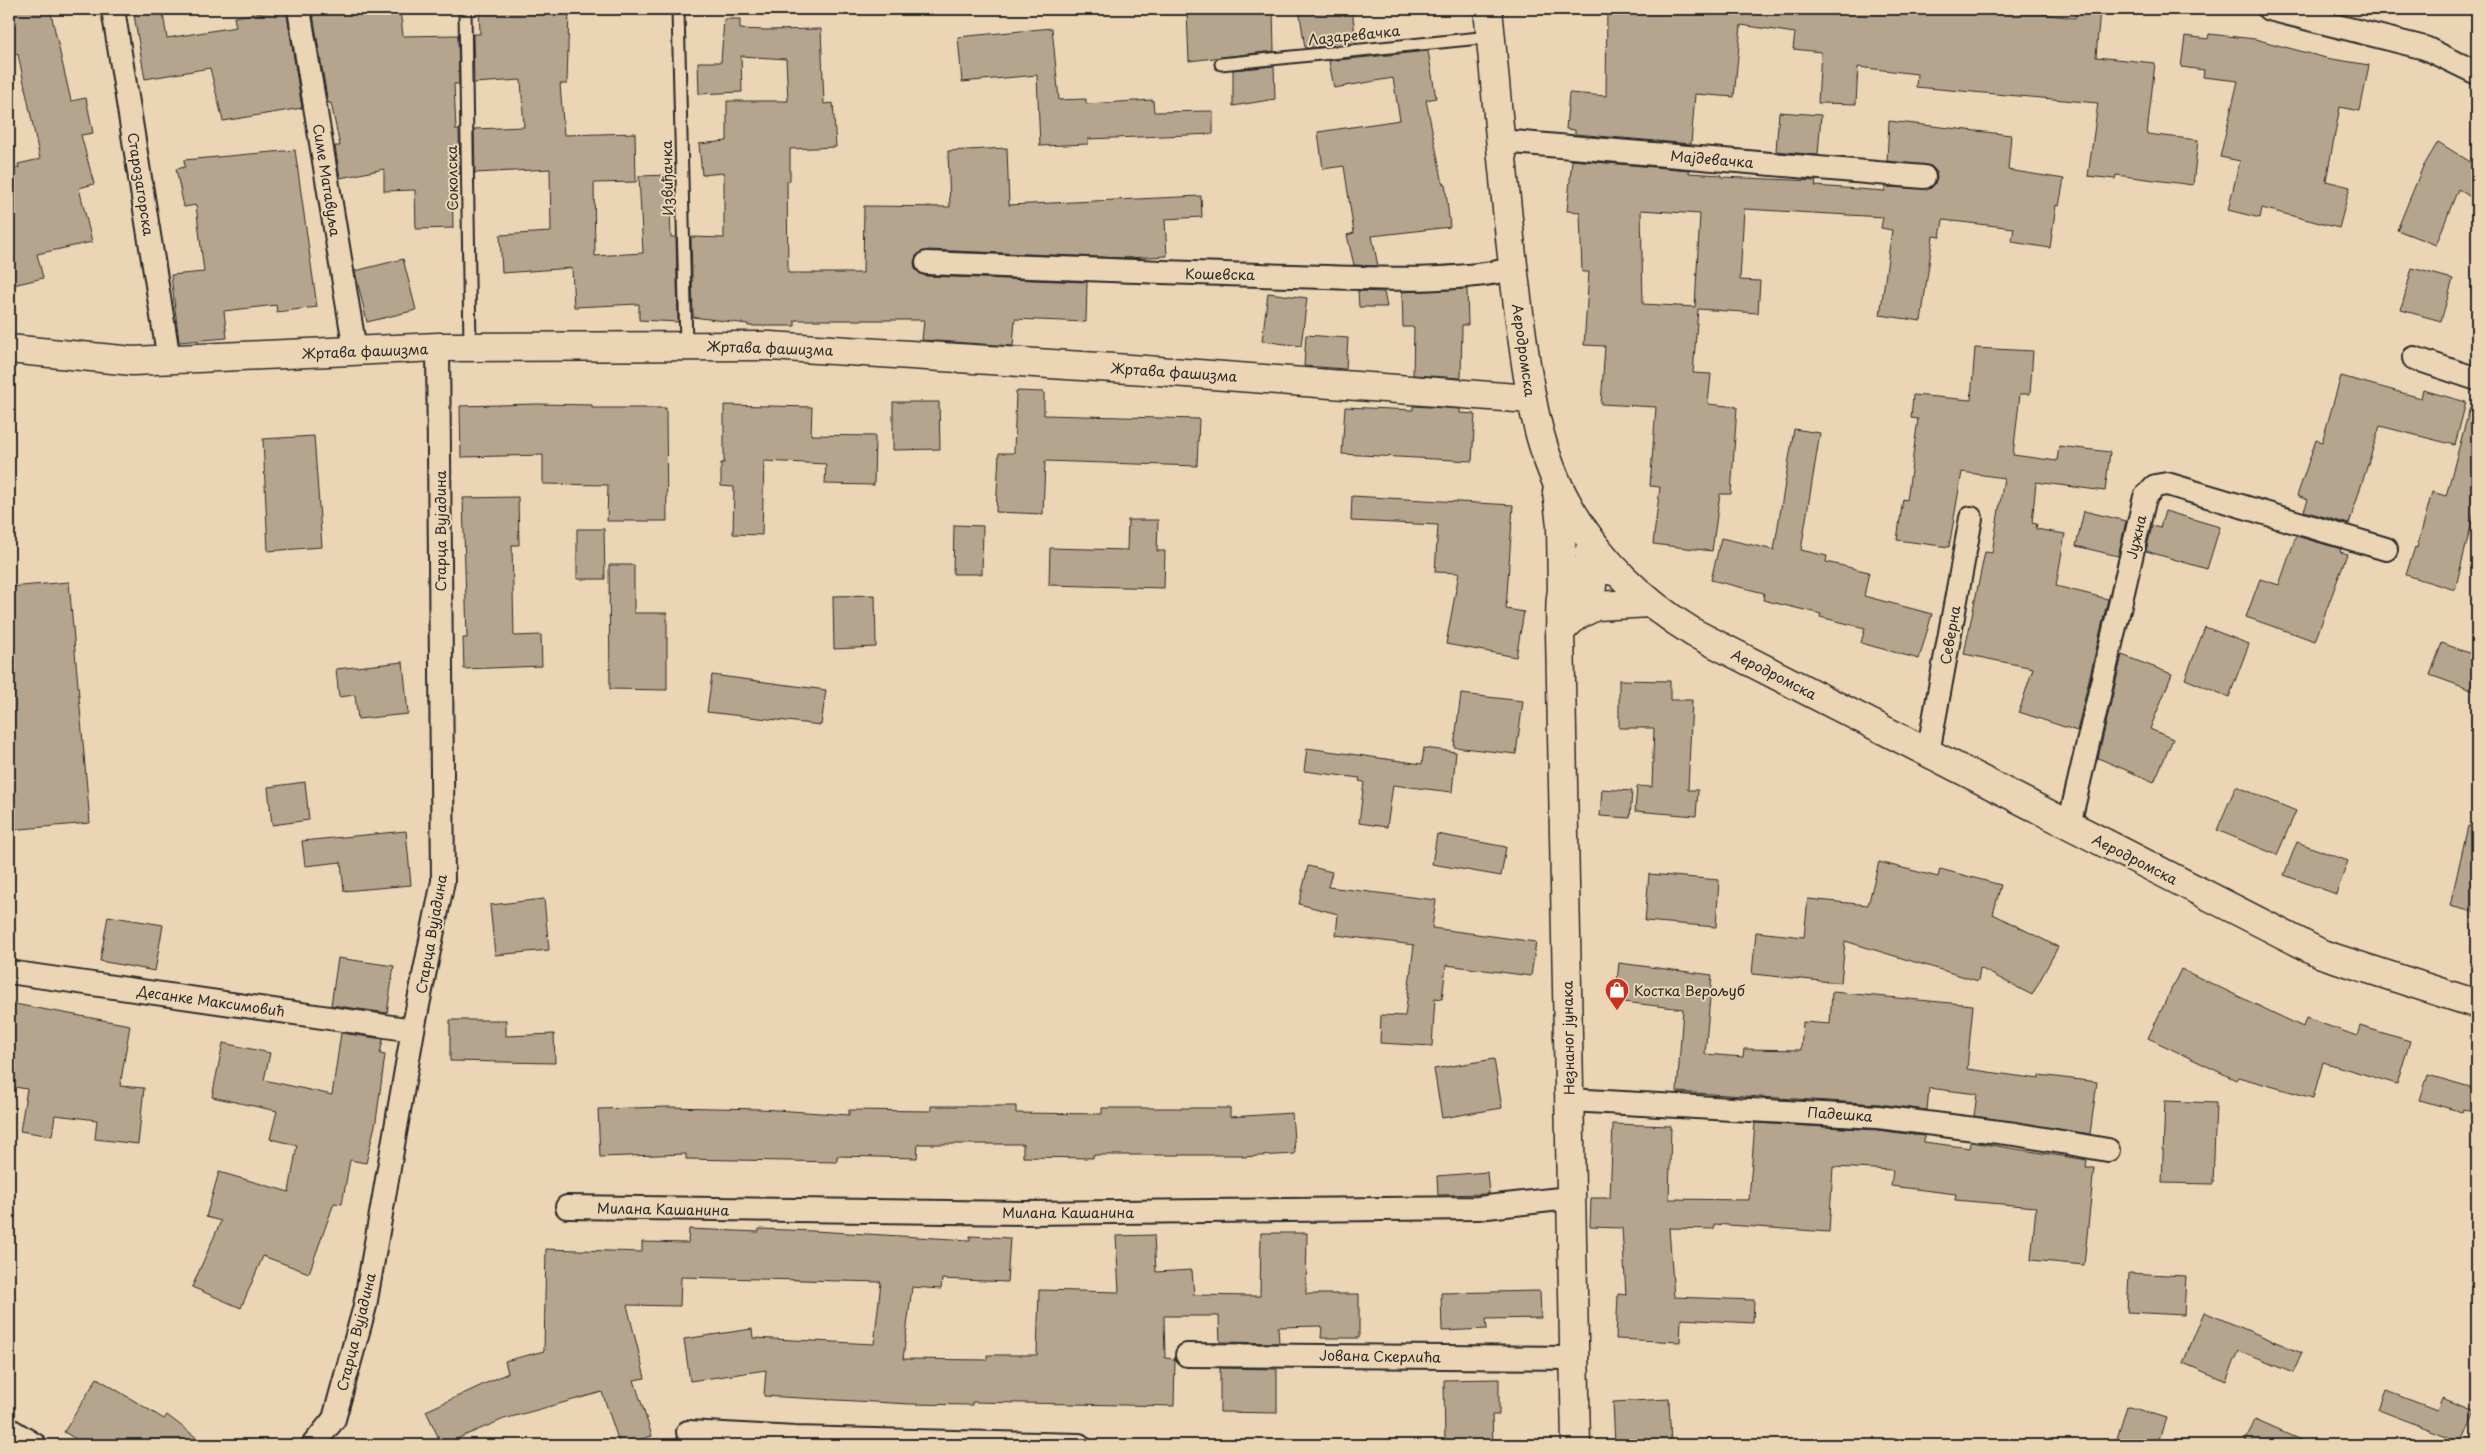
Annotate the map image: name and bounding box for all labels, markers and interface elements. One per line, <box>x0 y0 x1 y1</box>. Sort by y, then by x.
street label: Лазаревачка <box>1307 20 1401 50</box>
street label: Симе Матавуља <box>308 122 346 238</box>
street label: Старозагорска <box>122 131 160 237</box>
street label: Извиђачка <box>656 140 678 216</box>
street label: Соколска <box>441 145 463 211</box>
street label: Мајдевачка <box>1670 145 1755 173</box>
street label: Кошевска <box>1185 263 1255 285</box>
street label: Аеродромска <box>1507 302 1541 398</box>
street label: Жртава фашизма <box>706 335 834 361</box>
street label: Жртава фашизма <box>301 338 429 364</box>
street label: Жртава фашизма <box>1110 357 1238 387</box>
street label: Старца Вујадина <box>430 470 451 592</box>
street label: Јужна <box>2121 513 2151 561</box>
street label: Северна <box>1934 604 1966 666</box>
street label: Аеродромска <box>1728 643 1821 705</box>
street label: Аеродромска <box>2089 828 2182 890</box>
street label: Старца Вујадина <box>410 872 452 995</box>
shop icon: Костка Верољуб <box>1604 977 1630 1011</box>
street label: Десанке Максимовић <box>135 980 286 1022</box>
street label: Незнаног јунака <box>1557 980 1579 1095</box>
place label: Костка Верољуб <box>1634 980 1746 1001</box>
street label: Падешка <box>1807 1101 1873 1127</box>
street label: Милана Кашанина <box>597 1197 729 1221</box>
street label: Милана Кашанина <box>1002 1202 1134 1223</box>
street label: Старца Вујадина <box>331 1271 381 1393</box>
street label: Јована Скерлића <box>1319 1344 1441 1368</box>

